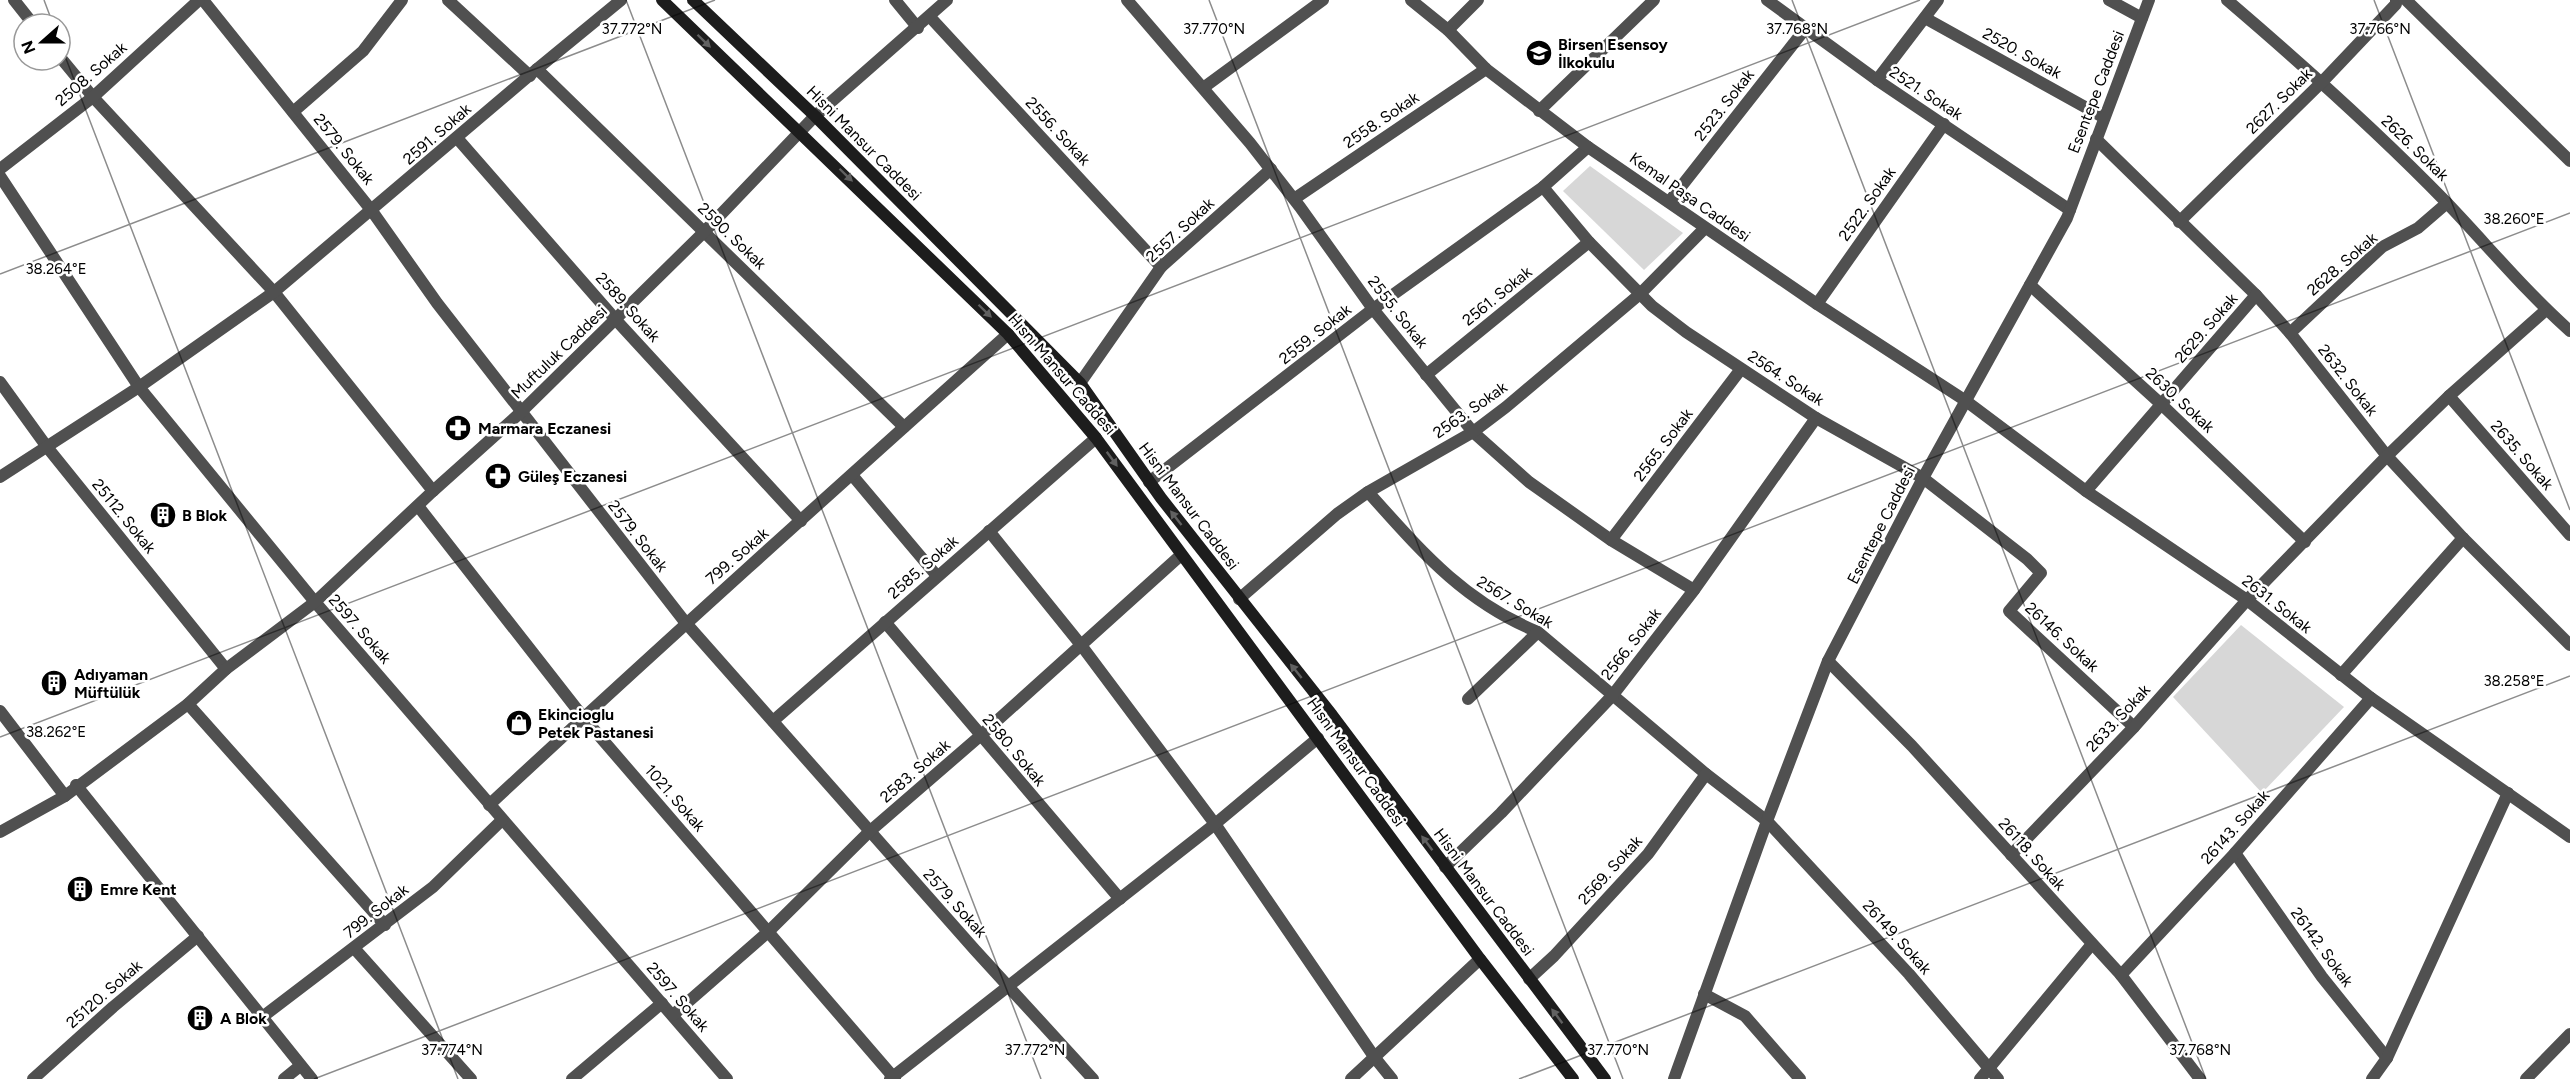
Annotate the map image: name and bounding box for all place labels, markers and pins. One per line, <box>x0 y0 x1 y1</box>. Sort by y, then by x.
place label: Birsen Esensoy İlkokulu <box>1558 35 1668 72</box>
school or university icon: Birsen Esensoy İlkokulu <box>1524 38 1554 68</box>
pharmacy icon: Marmara Eczanesi <box>443 413 473 443</box>
place label: Marmara Eczanesi <box>478 419 611 438</box>
pharmacy icon: Güleş Eczanesi <box>483 461 513 491</box>
place label: Güleş Eczanesi <box>518 467 627 486</box>
building icon: B Blok <box>148 500 178 530</box>
place label: B Blok <box>182 506 228 525</box>
place label: Adıyaman Müftülük <box>74 665 148 702</box>
building icon: Adıyaman Müftülük <box>39 668 69 698</box>
place label: Ekincioglu Petek Pastanesi <box>538 705 654 742</box>
shop icon: Ekincioglu Petek Pastanesi <box>504 708 534 738</box>
building icon: Emre Kent <box>65 874 95 904</box>
place label: Emre Kent <box>100 880 177 899</box>
building icon: A Blok <box>185 1003 215 1033</box>
place label: A Blok <box>220 1009 267 1028</box>

